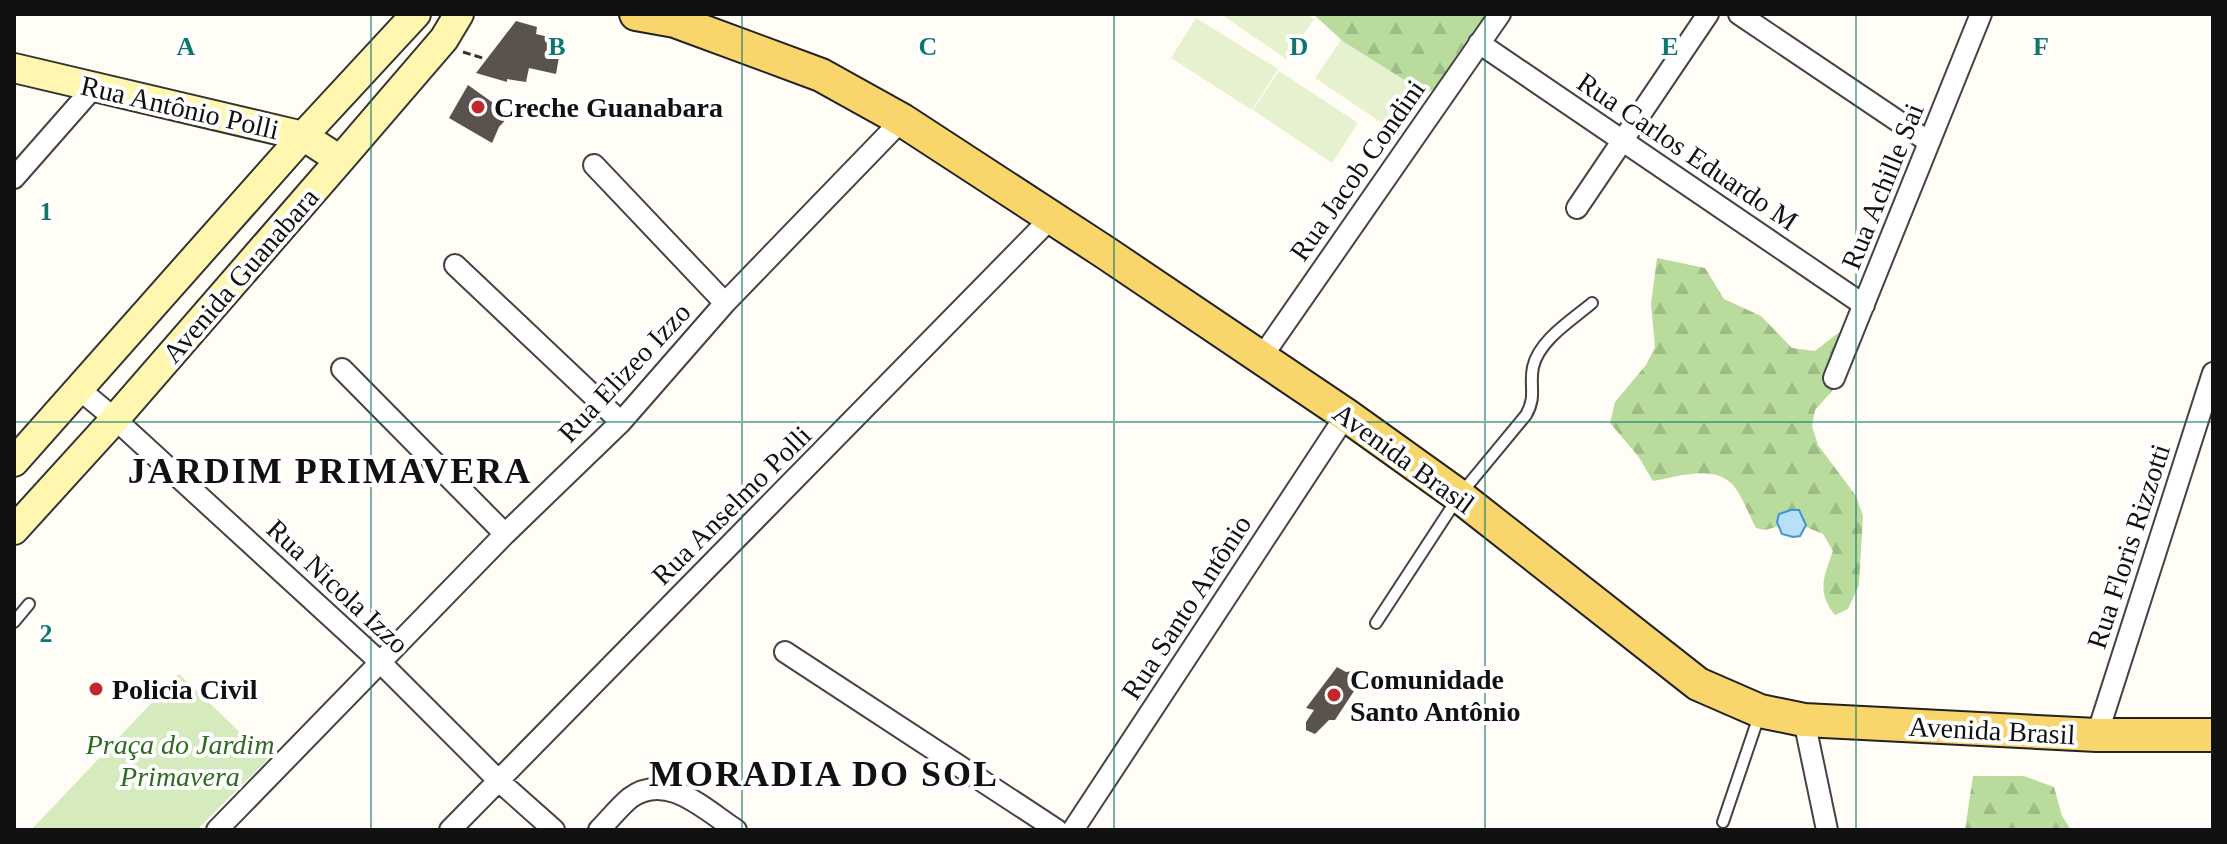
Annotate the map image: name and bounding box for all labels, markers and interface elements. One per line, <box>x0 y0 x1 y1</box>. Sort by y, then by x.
text: A <box>177 32 196 61</box>
text: B <box>548 32 566 61</box>
text: C <box>919 32 937 61</box>
text: D <box>1290 32 1308 61</box>
text: E <box>1661 32 1679 61</box>
text: F <box>2033 32 2049 61</box>
street label: Rua Carlos Eduardo M <box>1572 66 1804 237</box>
street label: Rua Antônio Polli <box>78 70 282 145</box>
street label: Rua Jacob Condini <box>1284 74 1431 266</box>
place label: Creche Guanabara <box>494 92 723 123</box>
marker: Creche Guanabara <box>469 98 487 116</box>
street label: Rua Achille Sai <box>1835 99 1930 273</box>
street label: Avenida Guanabara <box>156 181 325 369</box>
text: 1 <box>40 197 53 226</box>
street label: Rua Elizeo Izzo <box>552 296 697 448</box>
street label: Avenida Brasil <box>1327 397 1480 520</box>
street label: Rua Anselmo Polli <box>646 419 817 591</box>
street label: Rua Floris Rizzotti <box>2081 440 2176 652</box>
district label: JARDIM PRIMAVERA <box>128 451 532 491</box>
street label: Rua Santo Antônio <box>1115 509 1257 705</box>
street label: Rua Nicola Izzo <box>261 513 415 660</box>
text: 2 <box>40 619 53 648</box>
place label: Comunidade Santo Antônio <box>1350 664 1520 727</box>
place label: Policia Civil <box>112 674 258 705</box>
marker: Policia Civil <box>87 680 105 698</box>
marker: Comunidade Santo Antônio <box>1325 686 1343 704</box>
street label: Avenida Brasil <box>1908 711 2076 750</box>
park label: Praça do Jardim Primavera <box>85 729 274 792</box>
district label: MORADIA DO SOL <box>649 754 999 794</box>

